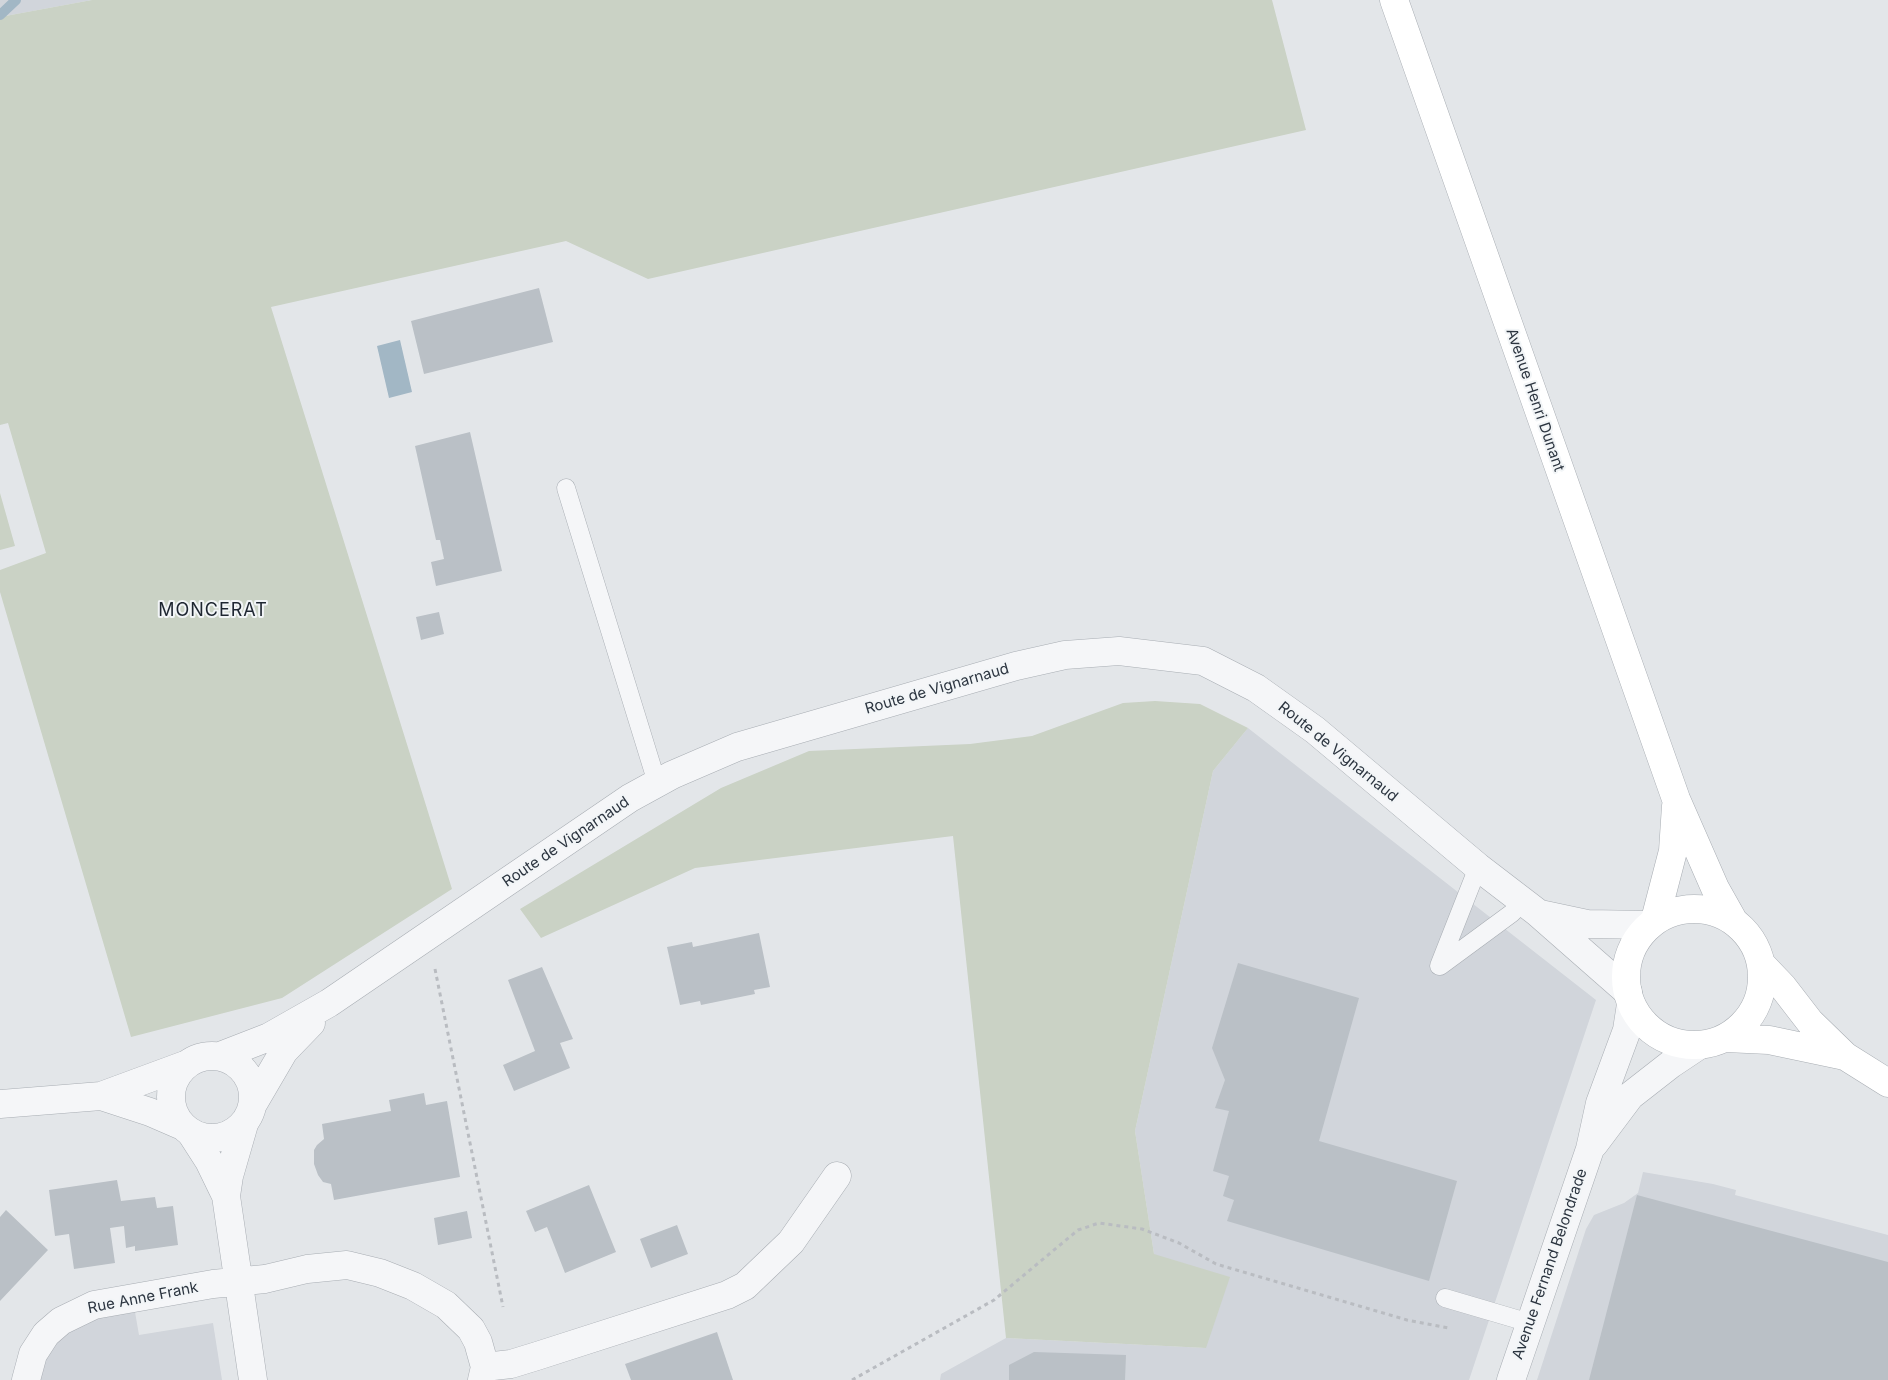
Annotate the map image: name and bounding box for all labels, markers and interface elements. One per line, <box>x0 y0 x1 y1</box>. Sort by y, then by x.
street label: Avenue Henri Dunant <box>1502 326 1568 474</box>
district label: MONCERAT <box>157 600 269 622</box>
street label: Route de Vignarnaud <box>863 660 1011 718</box>
street label: Route de Vignarnaud <box>1274 698 1402 806</box>
street label: Route de Vignarnaud <box>499 793 633 891</box>
street label: Avenue Fernand Belondrade <box>1509 1166 1591 1362</box>
street label: Rue Anne Frank <box>86 1278 200 1318</box>

